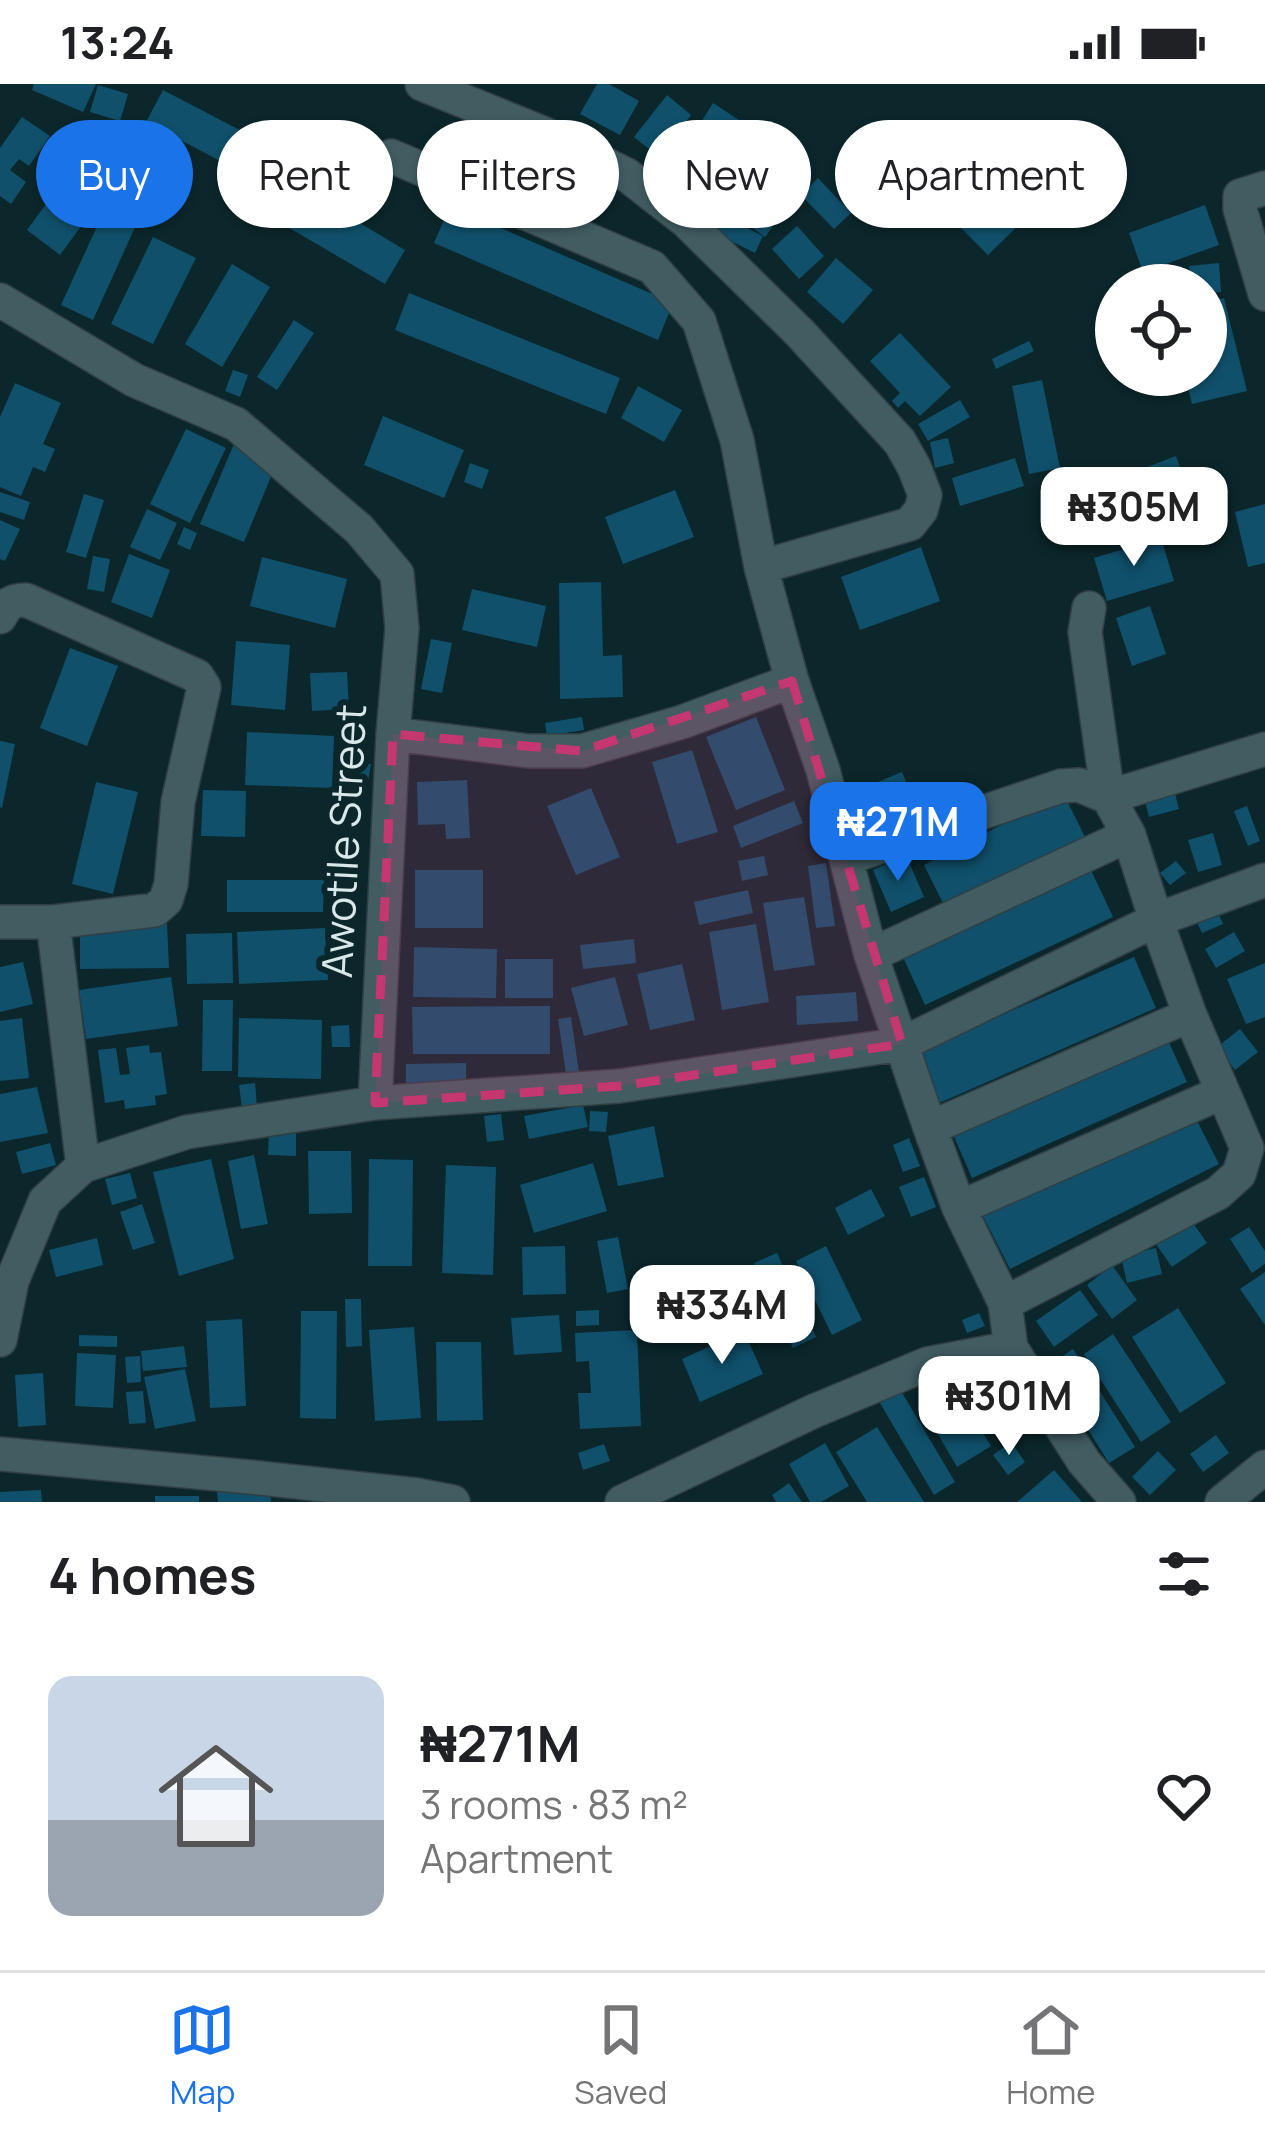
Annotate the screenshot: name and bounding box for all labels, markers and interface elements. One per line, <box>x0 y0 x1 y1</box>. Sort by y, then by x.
text: 13:24 <box>60 11 175 73</box>
chip: Buy <box>36 120 193 228</box>
chip: Rent <box>217 120 393 228</box>
chip: Filters <box>417 120 619 228</box>
chip: New <box>643 120 811 228</box>
chip: Apartment <box>835 120 1127 228</box>
map controls <box>1095 264 1227 396</box>
button: locate <box>1095 264 1227 396</box>
pin: ₦305M <box>1050 467 1218 569</box>
text: ₦305M <box>1068 479 1200 533</box>
street label: Awotile Street <box>307 703 379 979</box>
pin: ₦271M <box>814 782 982 884</box>
text: ₦271M <box>837 794 959 848</box>
pin: ₦334M <box>638 1265 806 1367</box>
text: ₦334M <box>657 1277 787 1331</box>
pin: ₦301M <box>925 1356 1093 1458</box>
text: ₦301M <box>946 1368 1072 1422</box>
text: 4 homes <box>48 1540 256 1609</box>
icon: filters <box>1151 1541 1217 1607</box>
text: ₦271M <box>420 1708 580 1777</box>
icon: home <box>144 1724 288 1868</box>
icon: heart <box>1151 1763 1217 1829</box>
text: 3 rooms · 83 m² <box>420 1777 688 1831</box>
text: Apartment <box>420 1831 613 1885</box>
tab: Map <box>169 1997 235 2114</box>
tab: Saved <box>574 1997 667 2114</box>
tab: Home <box>1006 1997 1096 2114</box>

